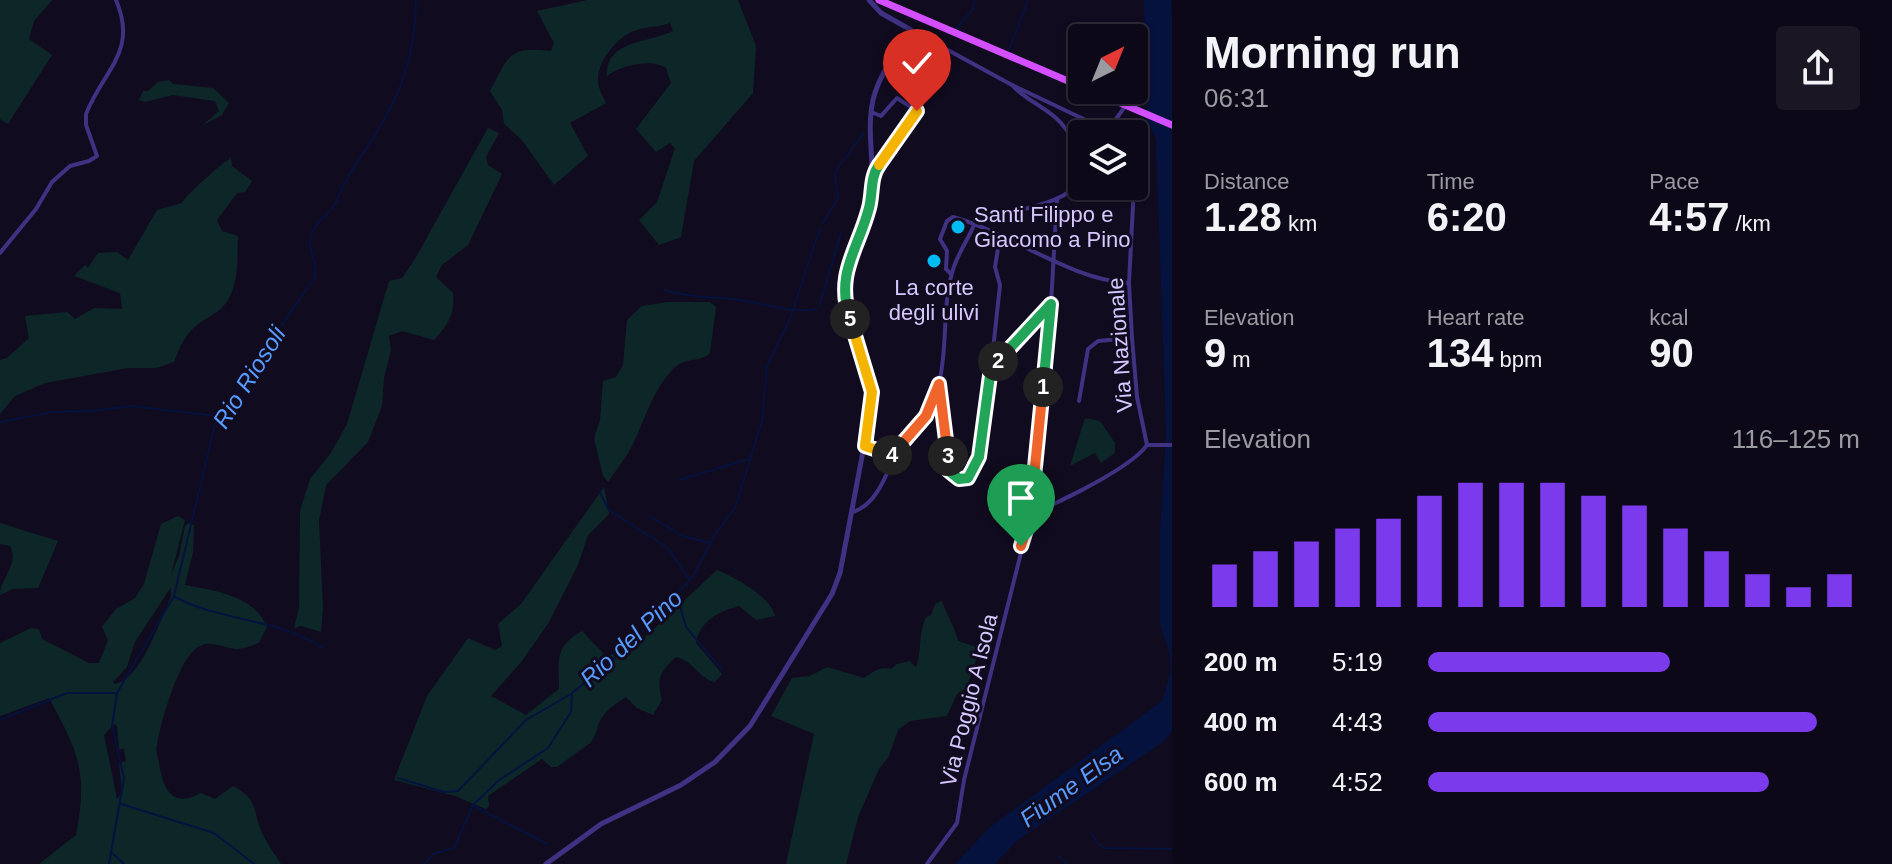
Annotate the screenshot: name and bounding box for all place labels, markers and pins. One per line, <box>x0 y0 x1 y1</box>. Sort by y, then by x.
pin <box>883 29 951 111</box>
place label: Santi Filippo e Giacomo a Pino <box>974 202 1131 252</box>
marker: Santi Filippo e Giacomo a Pino <box>949 218 967 236</box>
marker: La corte degli ulivi <box>925 252 943 270</box>
place label: La corte degli ulivi <box>889 275 979 325</box>
pin: 5 <box>830 299 870 339</box>
pin: 2 <box>978 341 1018 381</box>
pin: 1 <box>1023 367 1063 407</box>
pin: 4 <box>872 435 912 475</box>
pin: 3 <box>928 436 968 476</box>
pin <box>987 464 1055 546</box>

